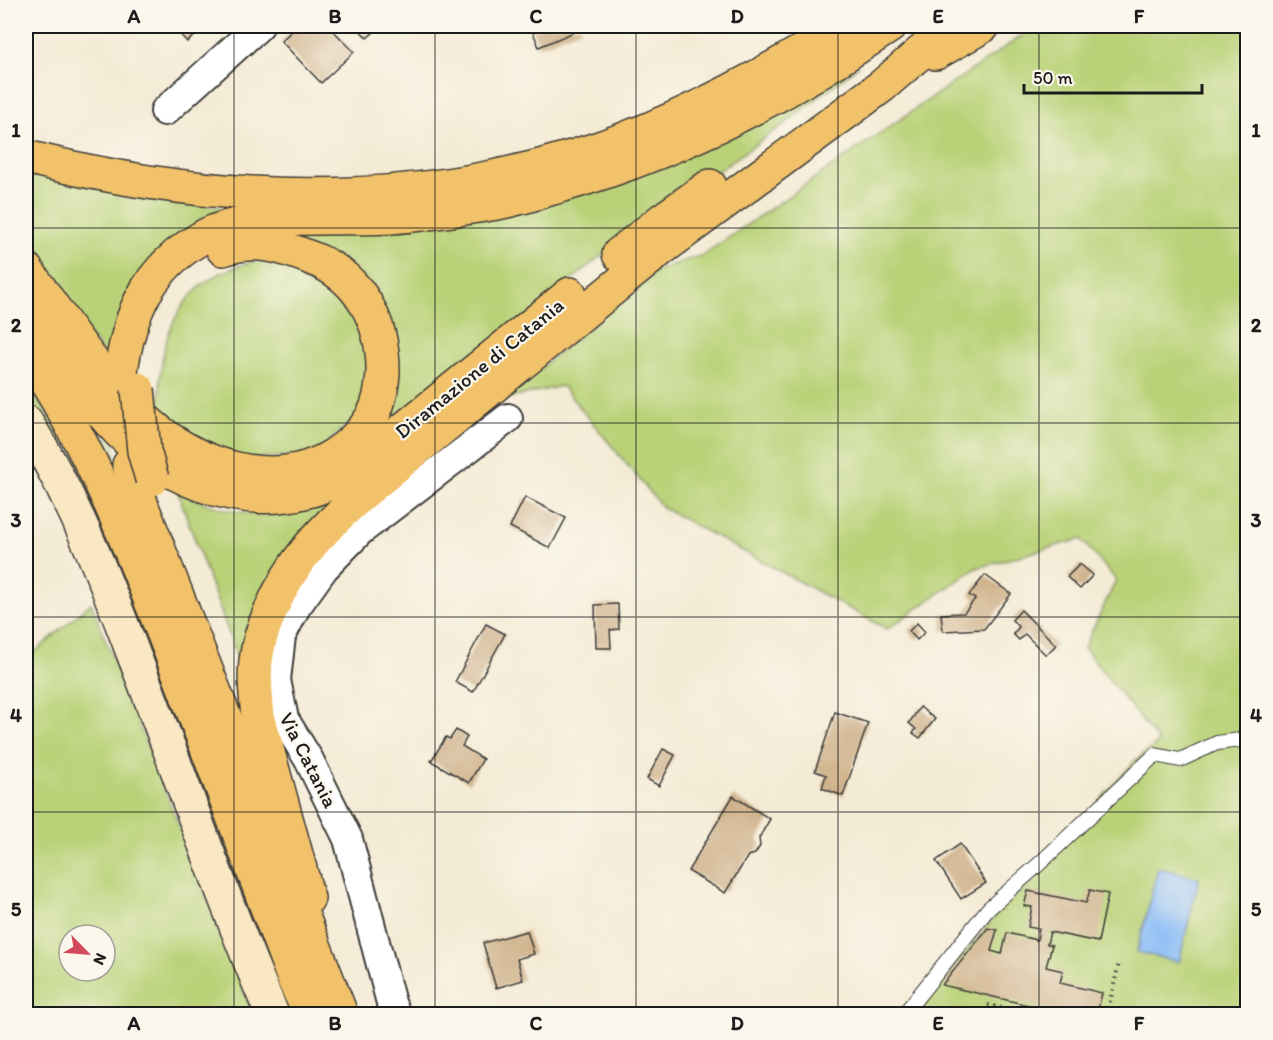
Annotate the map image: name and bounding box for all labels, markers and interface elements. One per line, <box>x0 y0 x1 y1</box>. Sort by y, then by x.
text: A <box>127 4 141 28</box>
text: B <box>329 4 342 28</box>
text: C <box>530 4 543 28</box>
text: D <box>730 4 744 28</box>
text: E <box>932 4 944 28</box>
text: F <box>1134 4 1145 28</box>
scale bar <box>1024 57 1202 95</box>
text: 50 m <box>1033 67 1073 89</box>
text: 1 <box>11 118 21 142</box>
text: 1 <box>1251 118 1261 142</box>
street label: Diramazione di Catania <box>390 292 568 444</box>
text: 2 <box>11 313 22 337</box>
text: 2 <box>1251 313 1262 337</box>
text: 3 <box>11 508 22 532</box>
text: 3 <box>1251 508 1262 532</box>
text: 4 <box>10 703 22 727</box>
text: 4 <box>1250 703 1262 727</box>
street label: Via Catania <box>274 708 344 812</box>
text: 5 <box>11 897 22 921</box>
text: 5 <box>1251 897 1262 921</box>
north arrow <box>57 923 117 983</box>
text: N <box>89 950 111 968</box>
text: A <box>127 1011 141 1035</box>
text: B <box>329 1011 342 1035</box>
text: C <box>530 1011 543 1035</box>
text: D <box>730 1011 744 1035</box>
text: E <box>932 1011 944 1035</box>
text: F <box>1134 1011 1145 1035</box>

